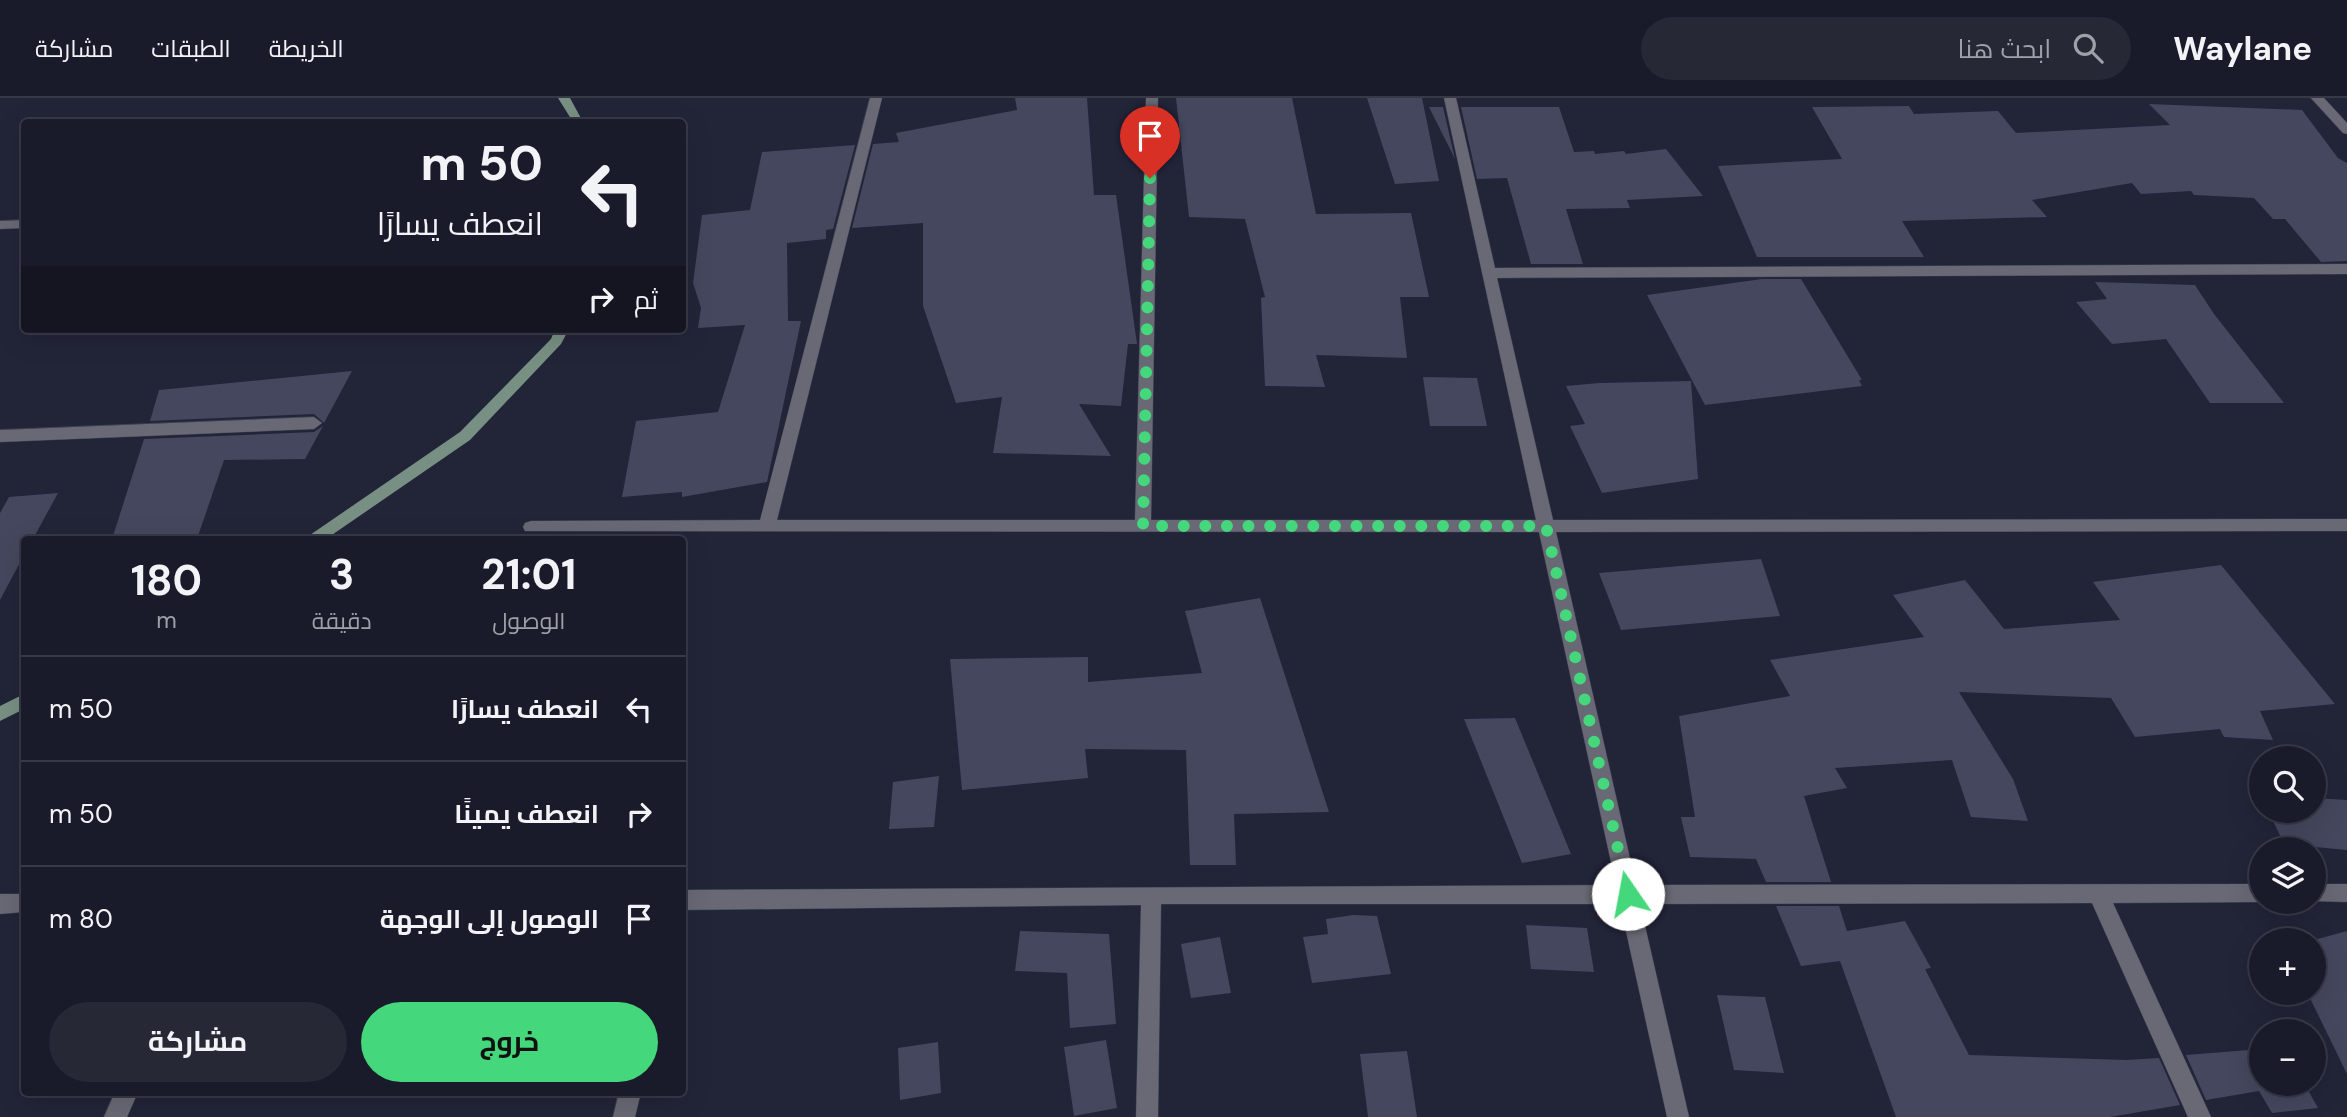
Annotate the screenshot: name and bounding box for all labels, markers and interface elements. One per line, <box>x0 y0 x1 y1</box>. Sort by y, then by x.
search box <box>1641 17 2131 80</box>
text: Waylane <box>2173 27 2312 70</box>
icon: search <box>2069 29 2107 67</box>
text: ابحث هنا <box>1958 32 2051 66</box>
text: مشاركة <box>35 33 113 64</box>
text: الطبقات <box>151 33 231 64</box>
text: الخريطة <box>269 33 344 64</box>
pin <box>1120 106 1180 178</box>
icon: arrive <box>1131 117 1169 155</box>
text: 50 m <box>420 131 543 195</box>
icon: left <box>567 147 658 238</box>
text: انعطف يسارًا <box>377 203 543 245</box>
icon: right <box>582 280 620 318</box>
text: ثم <box>634 283 658 317</box>
text: 3 <box>329 547 354 602</box>
text: 21:01 <box>481 547 576 602</box>
text: 180 <box>131 553 202 608</box>
text: m <box>156 605 177 635</box>
text: دقيقة <box>312 606 372 636</box>
text: الوصول <box>492 606 565 636</box>
icon: left <box>620 690 658 728</box>
text: 50 m <box>49 692 113 726</box>
text: انعطف يسارًا <box>451 692 599 726</box>
map controls <box>2249 746 2326 1096</box>
button: search <box>2249 746 2326 823</box>
icon: right <box>620 795 658 833</box>
text: 50 m <box>49 797 113 831</box>
text: انعطف يمينًا <box>454 797 599 831</box>
button: layers <box>2249 837 2326 914</box>
position arrow <box>1591 857 1665 931</box>
icon: arrive <box>620 900 658 938</box>
text: 80 m <box>49 902 113 936</box>
text: الوصول إلى الوجهة <box>380 902 599 936</box>
button: + <box>2249 928 2326 1005</box>
button: مشاركة <box>49 1002 347 1082</box>
button: خروج <box>361 1002 658 1082</box>
button: − <box>2249 1019 2326 1096</box>

